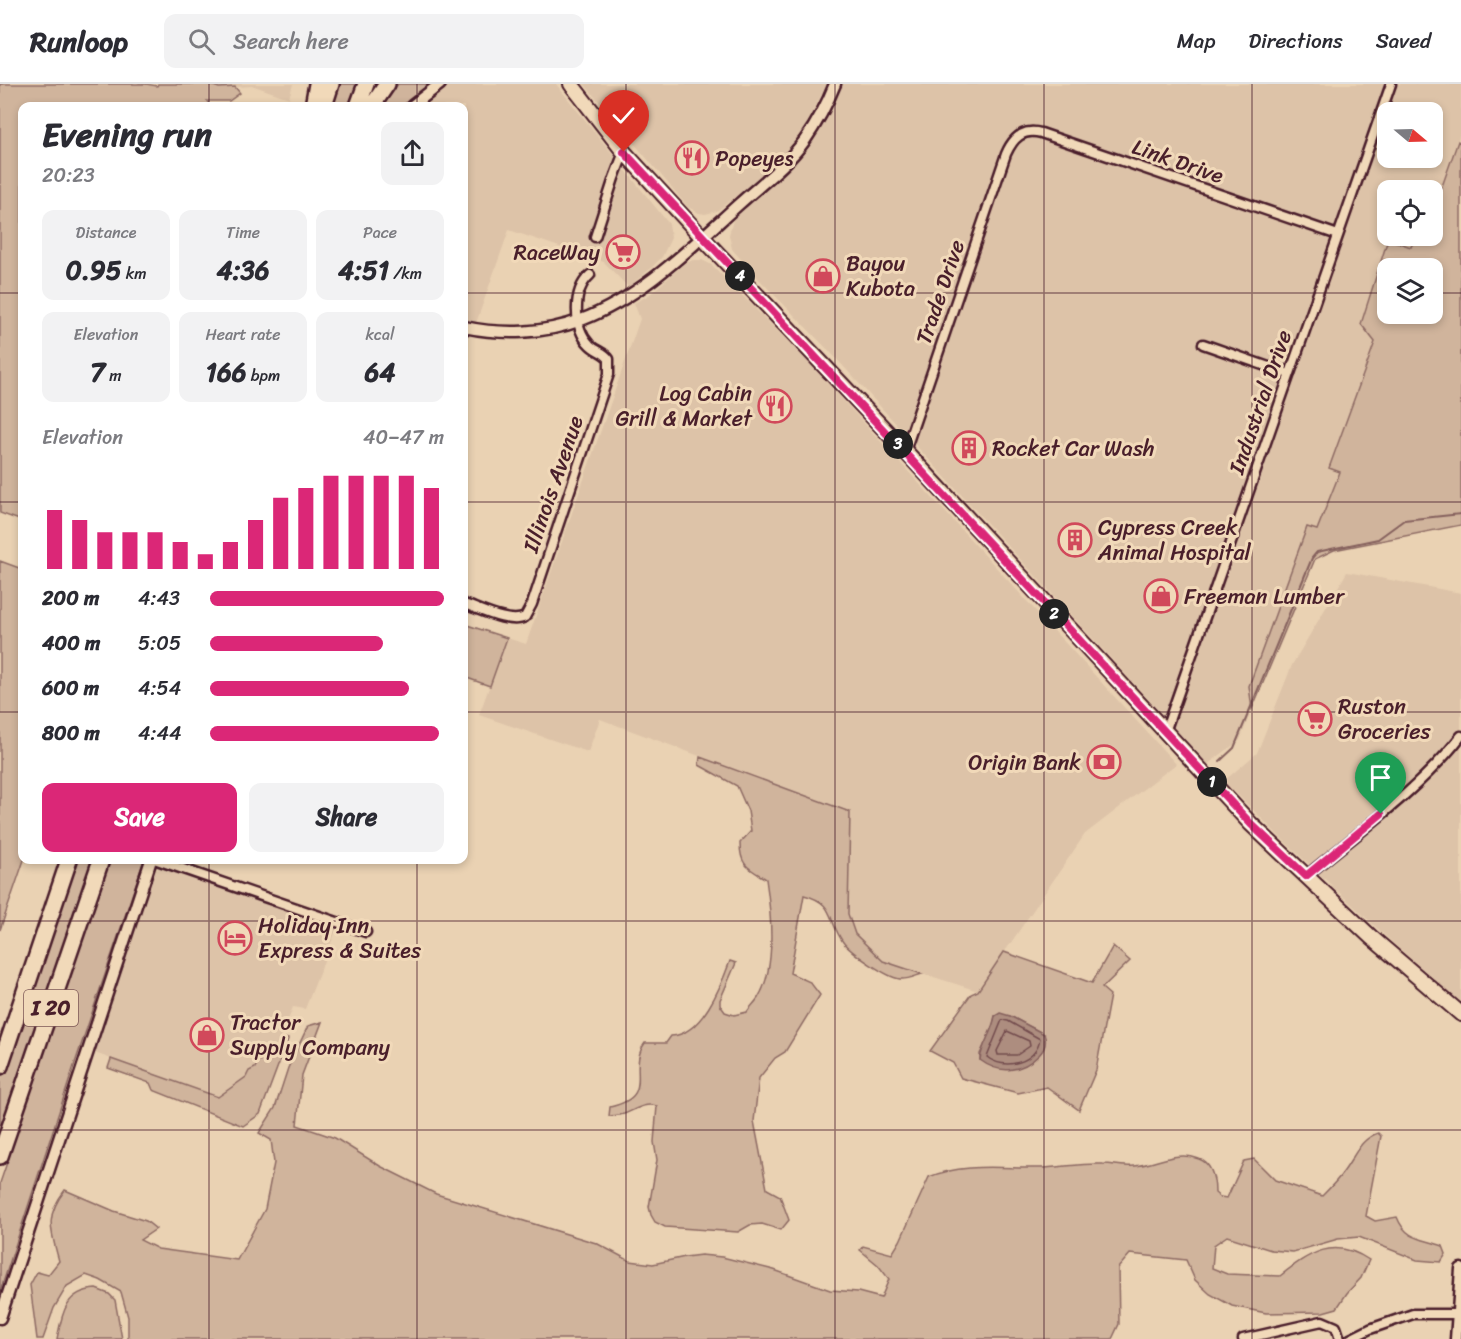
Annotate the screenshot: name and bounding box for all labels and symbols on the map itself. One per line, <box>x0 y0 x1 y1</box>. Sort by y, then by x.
pin <box>598 90 649 152</box>
north arrow <box>1377 102 1443 168</box>
street label: Link Drive <box>1127 127 1229 195</box>
place label: Popeyes <box>715 139 794 178</box>
restaurant icon: Popeyes <box>674 140 710 176</box>
place label: RaceWay <box>514 233 601 272</box>
supermarket icon: RaceWay <box>605 234 641 270</box>
street label: Trade Drive <box>904 234 976 350</box>
place label: Bayou Kubota <box>846 244 915 308</box>
shop icon: Bayou Kubota <box>805 258 841 294</box>
pin: 4 <box>725 261 755 291</box>
street label: Industrial Drive <box>1217 324 1303 480</box>
place label: Log Cabin Grill & Market <box>615 374 753 438</box>
restaurant icon: Log Cabin Grill & Market <box>757 388 793 424</box>
street label: Illinois Avenue <box>511 410 595 559</box>
pin: 3 <box>883 429 913 459</box>
place label: Rocket Car Wash <box>992 429 1155 468</box>
building icon: Rocket Car Wash <box>951 430 987 466</box>
place label: Cypress Creek Animal Hospital <box>1097 508 1251 572</box>
building icon: Cypress Creek Animal Hospital <box>1057 522 1093 558</box>
place label: Freeman Lumber <box>1184 577 1345 616</box>
shop icon: Freeman Lumber <box>1143 578 1179 614</box>
pin: 2 <box>1039 599 1069 629</box>
place label: Ruston Groceries <box>1338 687 1432 751</box>
supermarket icon: Ruston Groceries <box>1297 701 1333 737</box>
place label: Origin Bank <box>968 743 1081 782</box>
bank icon: Origin Bank <box>1086 744 1122 780</box>
pin <box>1355 752 1406 814</box>
pin: 1 <box>1197 767 1227 797</box>
place label: Holiday Inn Express & Suites <box>258 906 422 970</box>
hotel icon: Holiday Inn Express & Suites <box>217 920 253 956</box>
road number: I 20 <box>24 990 78 1026</box>
place label: Tractor Supply Company <box>230 1003 391 1067</box>
shop icon: Tractor Supply Company <box>189 1017 225 1053</box>

